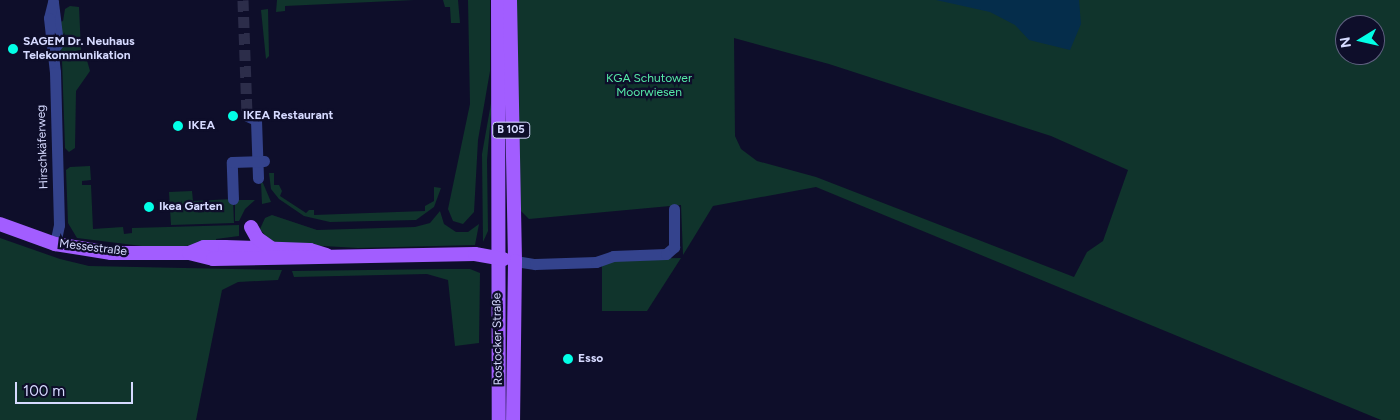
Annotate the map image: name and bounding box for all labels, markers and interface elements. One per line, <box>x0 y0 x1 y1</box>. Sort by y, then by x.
north arrow <box>1335 15 1385 65</box>
place label: SAGEM Dr. Neuhaus Telekommunikation <box>23 35 135 63</box>
text: N <box>1336 36 1355 49</box>
marker: SAGEM Dr. Neuhaus Telekommunikation <box>7 43 19 55</box>
park label: KGA Schutower Moorwiesen <box>606 72 692 100</box>
street label: Hirschkäferweg <box>34 105 52 189</box>
place label: IKEA Restaurant <box>243 109 333 123</box>
marker: IKEA Restaurant <box>227 110 239 122</box>
place label: IKEA <box>188 119 215 133</box>
marker: IKEA <box>172 120 184 132</box>
road number: B 105 <box>491 122 531 138</box>
place label: Ikea Garten <box>159 200 223 214</box>
marker: Ikea Garten <box>143 201 155 213</box>
street label: Messestraße <box>58 237 128 259</box>
street label: Rostocker Straße <box>490 293 506 385</box>
place label: Esso <box>578 352 603 366</box>
marker: Esso <box>562 353 574 365</box>
scale bar <box>18 372 135 404</box>
text: 100 m <box>23 382 65 400</box>

